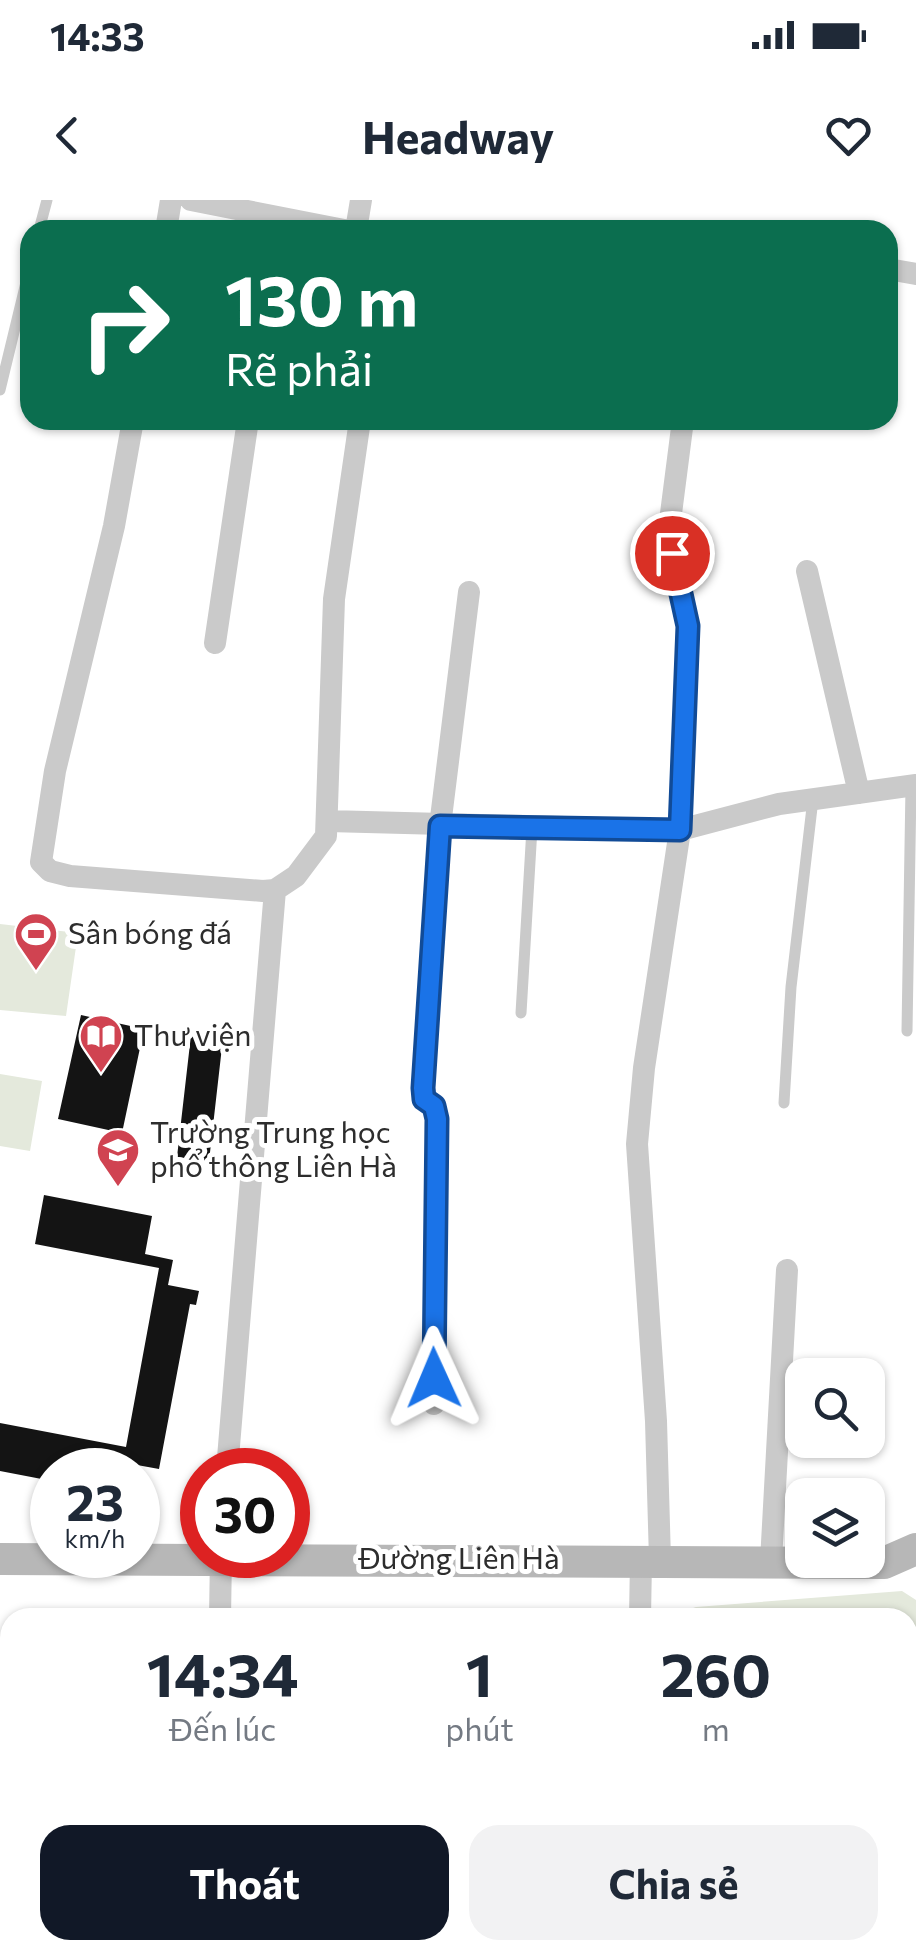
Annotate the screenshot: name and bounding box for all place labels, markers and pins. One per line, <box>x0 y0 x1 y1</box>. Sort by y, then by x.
pin <box>630 511 715 596</box>
sports icon: Sân bóng đá <box>13 911 59 972</box>
place label: Sân bóng đá <box>68 913 232 950</box>
library icon: Thư viện <box>78 1013 124 1074</box>
place label: Thư viện <box>134 1015 251 1052</box>
place label: Trường Trung học phổ thông Liên Hà <box>150 1112 397 1183</box>
school or university icon: Trường Trung học phổ thông Liên Hà <box>95 1127 141 1188</box>

